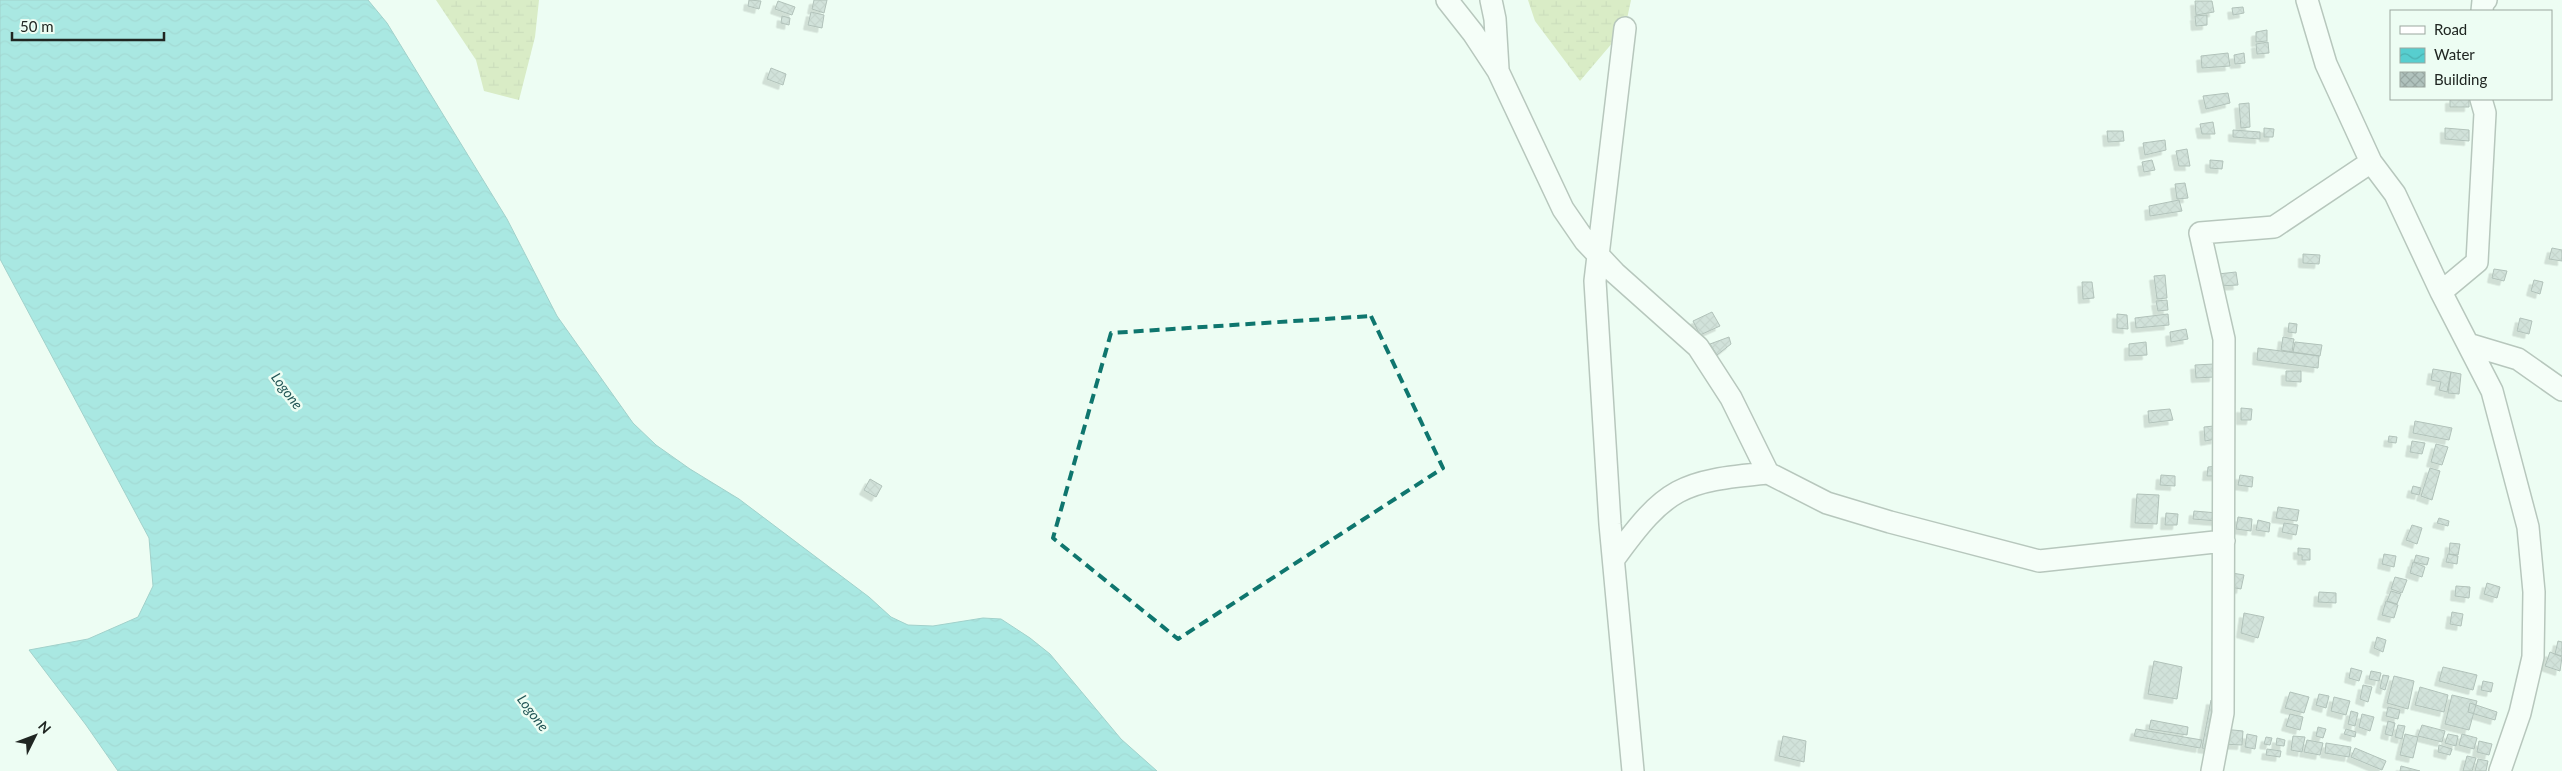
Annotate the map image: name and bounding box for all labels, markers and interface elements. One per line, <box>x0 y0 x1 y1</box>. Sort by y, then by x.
scale bar <box>12 10 165 42</box>
legend <box>2390 10 2552 100</box>
text: 50 m <box>20 17 54 35</box>
text: Road <box>2434 20 2467 38</box>
text: Water <box>2434 45 2475 63</box>
text: Building <box>2434 70 2487 88</box>
water label: Logone <box>268 369 307 413</box>
water label: Logone <box>514 691 553 735</box>
north arrow <box>10 711 60 761</box>
text: N <box>35 717 55 737</box>

